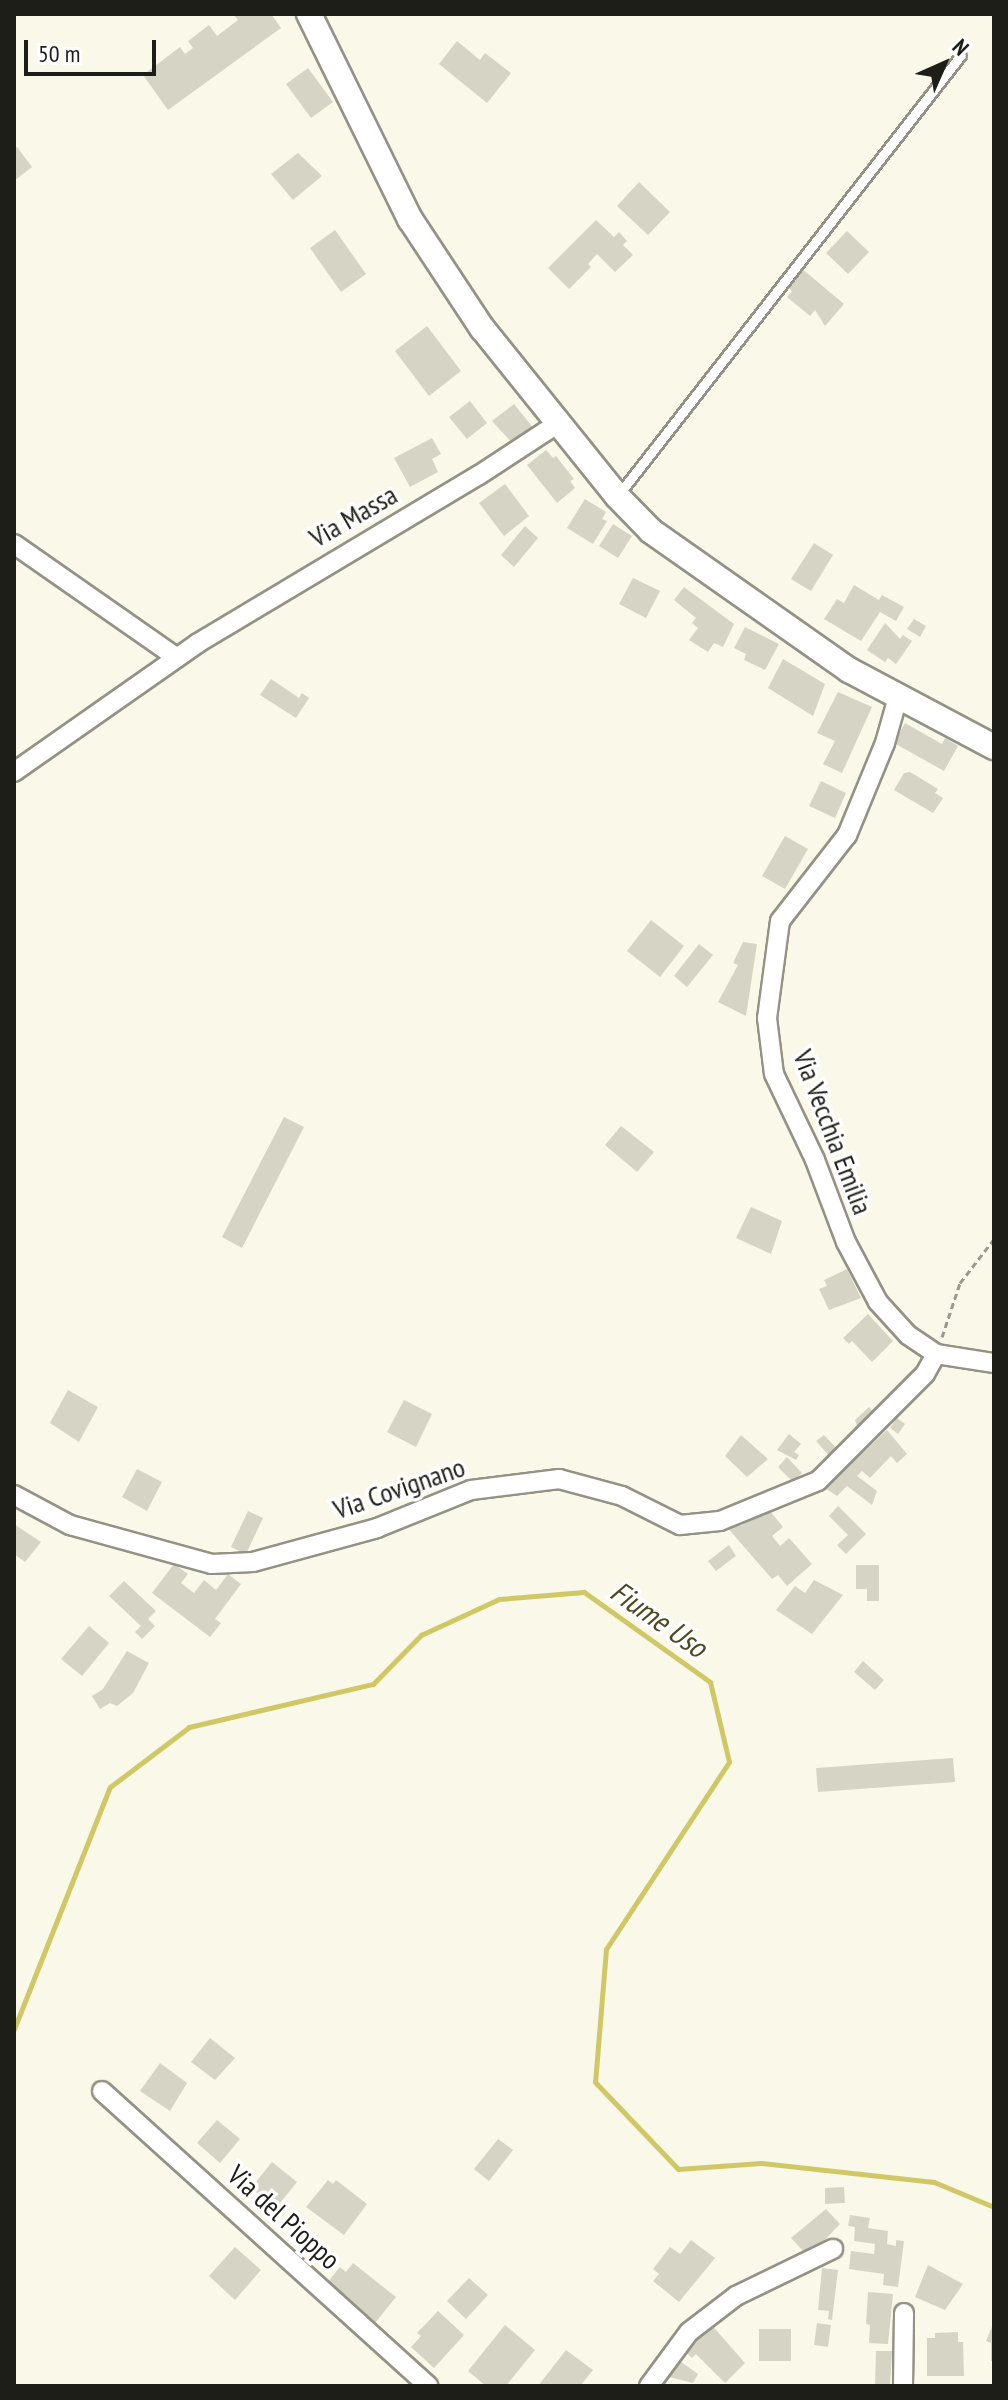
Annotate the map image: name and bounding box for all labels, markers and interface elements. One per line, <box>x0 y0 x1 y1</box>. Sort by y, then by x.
scale bar <box>28 24 160 74</box>
north arrow <box>904 24 984 104</box>
text: N <box>947 33 975 61</box>
text: 50 m <box>38 38 80 69</box>
street label: Via Massa <box>303 478 403 554</box>
street label: Via Vecchia Emilia <box>786 1045 880 1219</box>
street label: Via Covignano <box>329 1450 469 1526</box>
water label: Fiume Uso <box>604 1573 714 1665</box>
street label: Via del Pioppo <box>221 2158 347 2276</box>

